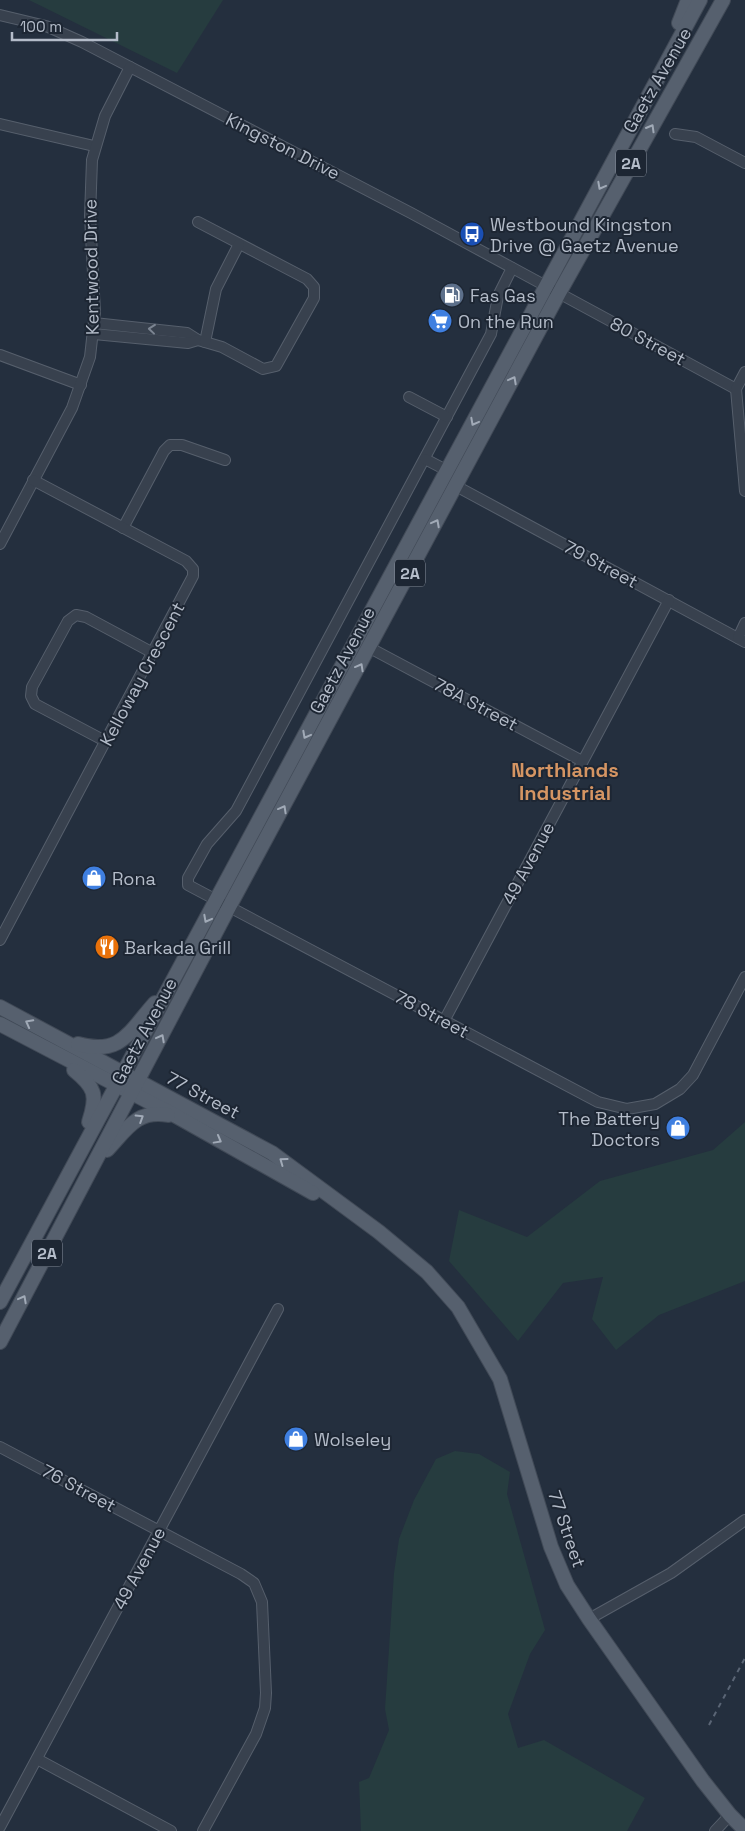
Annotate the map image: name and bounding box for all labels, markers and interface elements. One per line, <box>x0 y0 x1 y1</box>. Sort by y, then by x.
scale bar <box>12 10 118 42</box>
text: 100 m <box>20 17 62 36</box>
street label: Gaetz Avenue <box>618 23 696 137</box>
street label: Kingston Drive <box>222 107 344 185</box>
one-way arrow <box>645 125 655 134</box>
road number: 2A <box>616 150 646 177</box>
one-way arrow <box>597 180 607 189</box>
street label: Kentwood Drive <box>78 199 104 335</box>
place label: Westbound Kingston Drive @ Gaetz Avenue <box>490 213 679 257</box>
bus stop icon: Westbound Kingston Drive @ Gaetz Avenue <box>459 221 485 247</box>
fuel station icon: Fas Gas <box>439 282 465 308</box>
place label: Fas Gas <box>470 284 536 307</box>
supermarket icon: On the Run <box>427 308 453 334</box>
place label: On the Run <box>458 310 554 333</box>
street label: 80 Street <box>606 312 690 370</box>
one-way arrow <box>147 324 155 335</box>
one-way arrow <box>507 376 517 385</box>
one-way arrow <box>470 417 480 426</box>
one-way arrow <box>430 519 440 528</box>
street label: 79 Street <box>560 535 642 593</box>
road number: 2A <box>395 560 425 586</box>
street label: Kelloway Crescent <box>94 598 190 750</box>
street label: Gaetz Avenue <box>304 603 380 717</box>
one-way arrow <box>354 663 364 672</box>
street label: 78A Street <box>430 672 522 736</box>
one-way arrow <box>303 729 313 738</box>
district label: Northlands Industrial <box>511 757 619 806</box>
one-way arrow <box>277 806 287 815</box>
street label: 49 Avenue <box>497 818 559 908</box>
shop icon: Rona <box>81 865 107 891</box>
place label: Rona <box>112 867 156 890</box>
one-way arrow <box>203 914 213 923</box>
restaurant icon: Barkada Grill <box>94 934 120 960</box>
place label: Barkada Grill <box>124 936 231 959</box>
street label: Gaetz Avenue <box>106 974 182 1088</box>
street label: 78 Street <box>391 985 473 1043</box>
one-way arrow <box>25 1019 34 1029</box>
one-way arrow <box>155 1035 165 1044</box>
street label: 77 Street <box>162 1066 244 1124</box>
place label: The Battery Doctors <box>558 1107 660 1151</box>
one-way arrow <box>135 1115 144 1125</box>
shop icon: The Battery Doctors <box>665 1115 691 1141</box>
one-way arrow <box>213 1134 222 1144</box>
one-way arrow <box>280 1159 289 1167</box>
road number: 2A <box>32 1240 62 1266</box>
one-way arrow <box>17 1295 27 1304</box>
shop icon: Wolseley <box>283 1426 309 1452</box>
place label: Wolseley <box>314 1428 391 1451</box>
street label: 76 Street <box>38 1459 120 1517</box>
street label: 77 Street <box>543 1487 591 1571</box>
street label: 49 Avenue <box>108 1523 170 1613</box>

